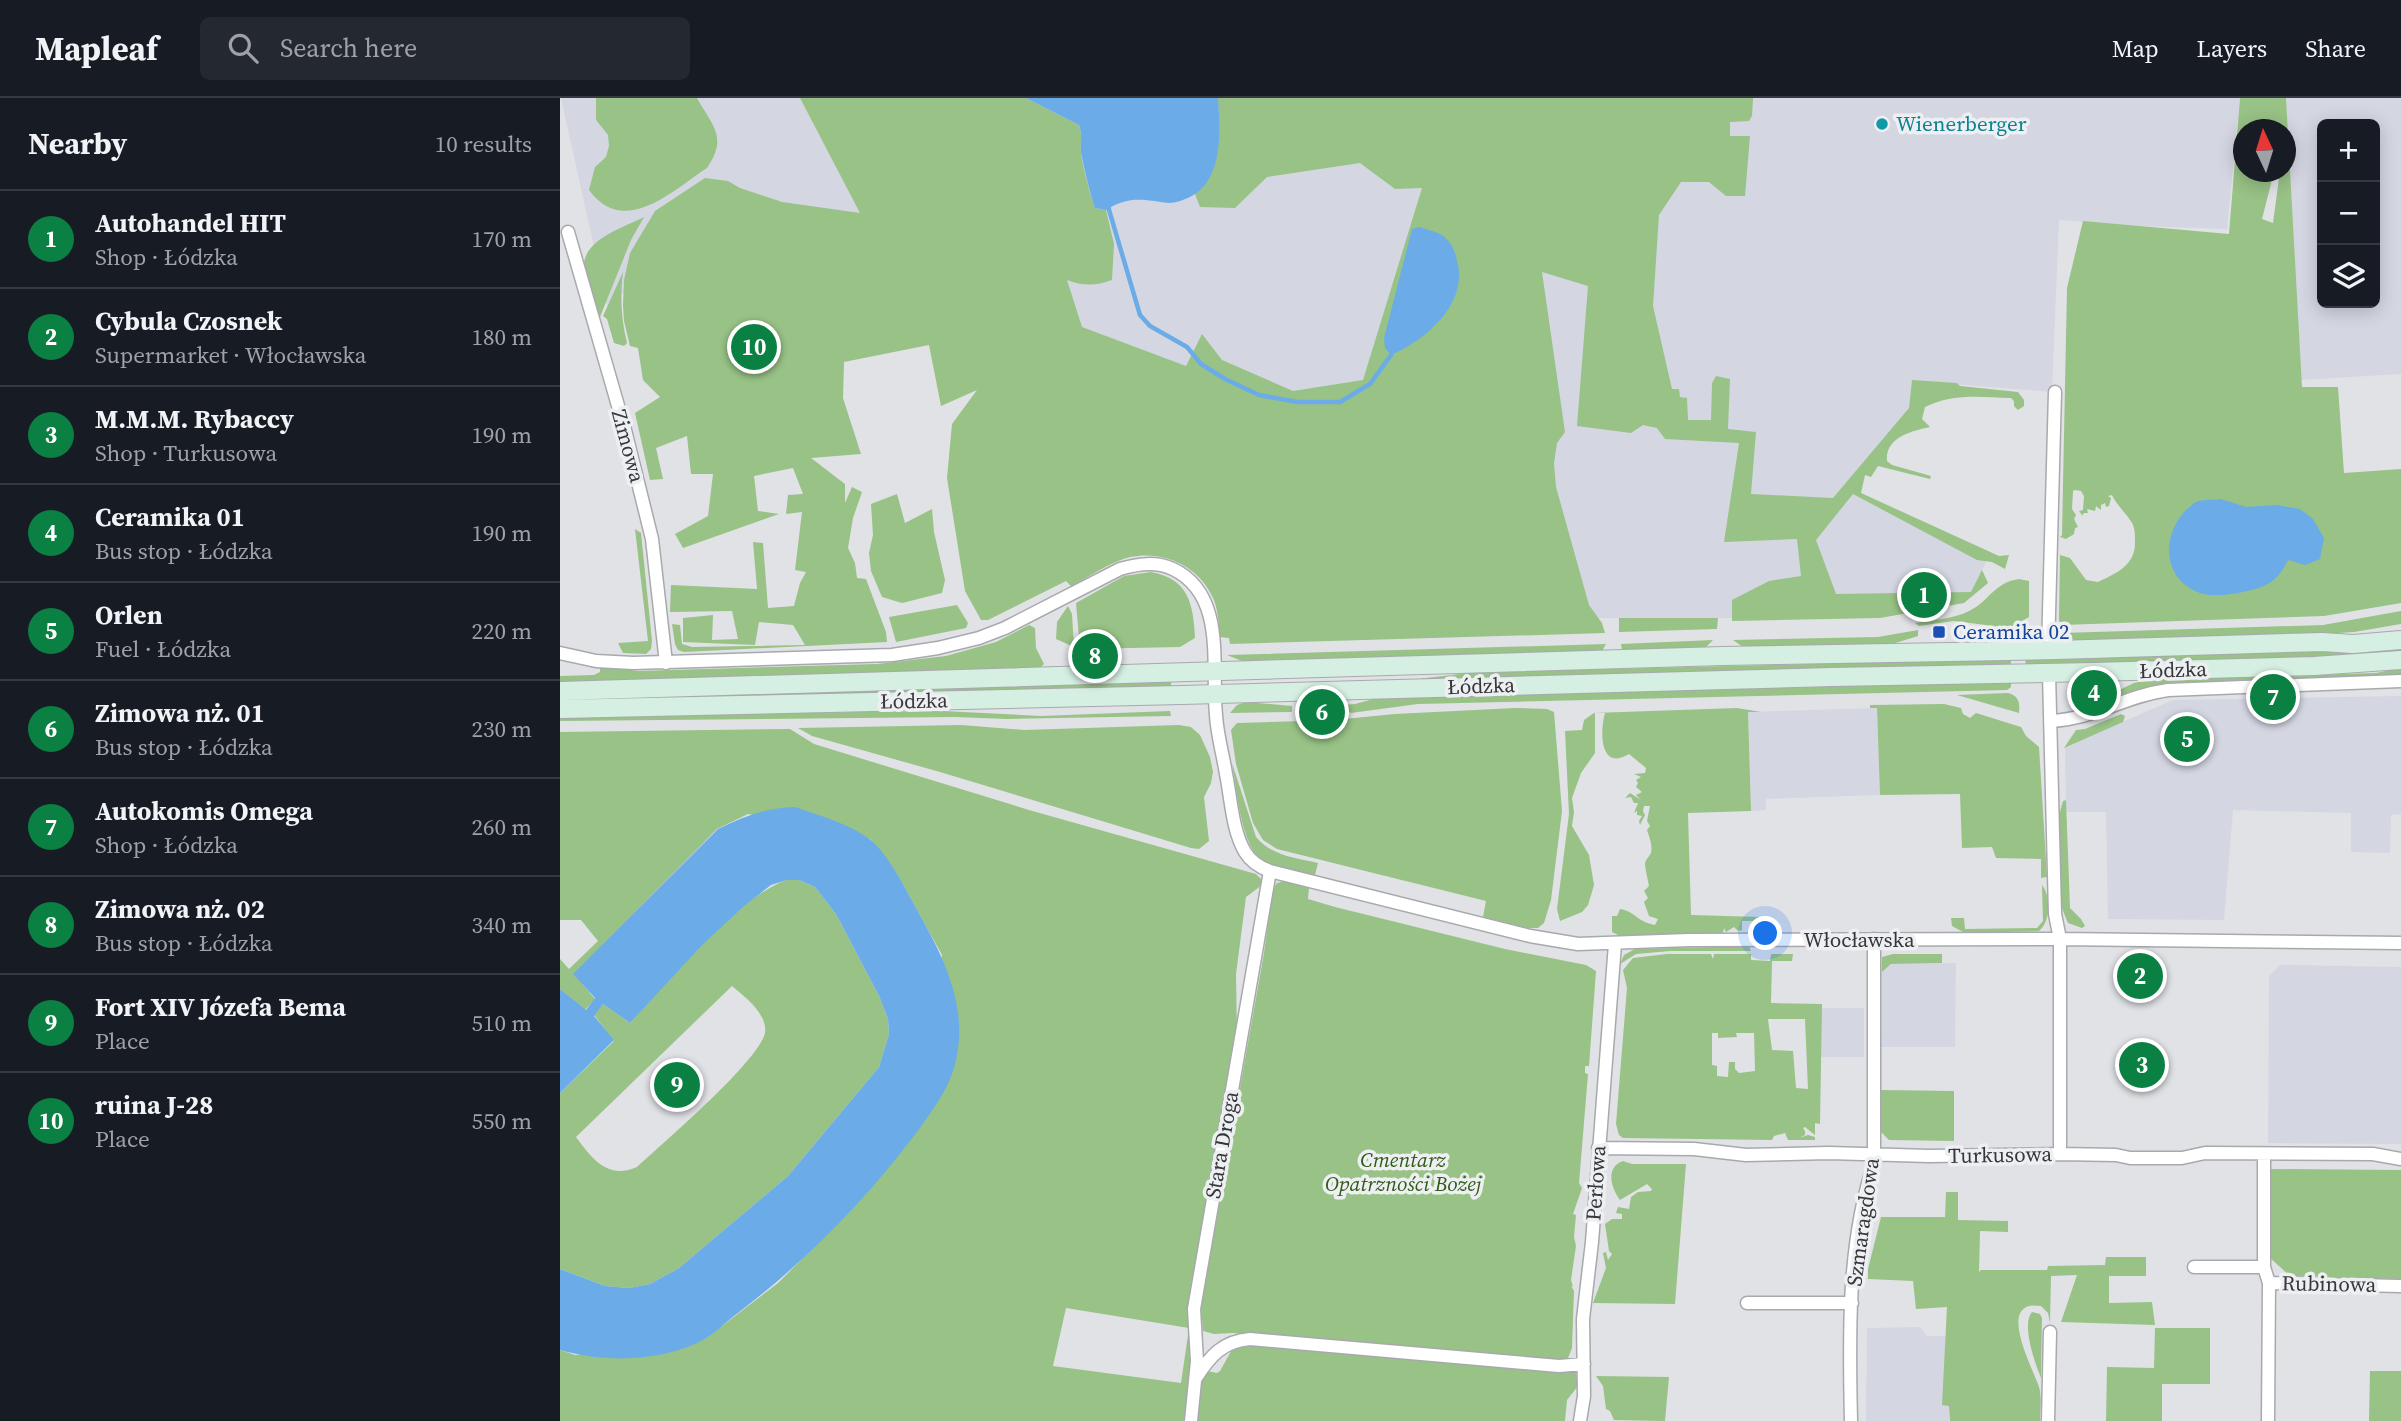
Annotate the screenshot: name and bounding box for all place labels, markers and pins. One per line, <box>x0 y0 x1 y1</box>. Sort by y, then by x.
place label: Wienerberger <box>1896 109 2027 138</box>
marker: Wienerberger <box>1874 116 1890 132</box>
pin: 10 <box>731 321 777 373</box>
pin: 1 <box>1901 569 1947 621</box>
place label: Ceramika 02 <box>1953 617 2069 646</box>
marker: Ceramika 02 <box>1931 624 1947 640</box>
pin: 8 <box>1072 630 1118 682</box>
pin: 4 <box>2071 667 2117 719</box>
pin: 7 <box>2250 671 2296 723</box>
pin: 6 <box>1299 686 1345 738</box>
pin: 5 <box>2164 713 2210 765</box>
pin: 2 <box>2117 950 2163 1002</box>
pin: 3 <box>2119 1039 2165 1091</box>
pin: 9 <box>654 1059 700 1111</box>

